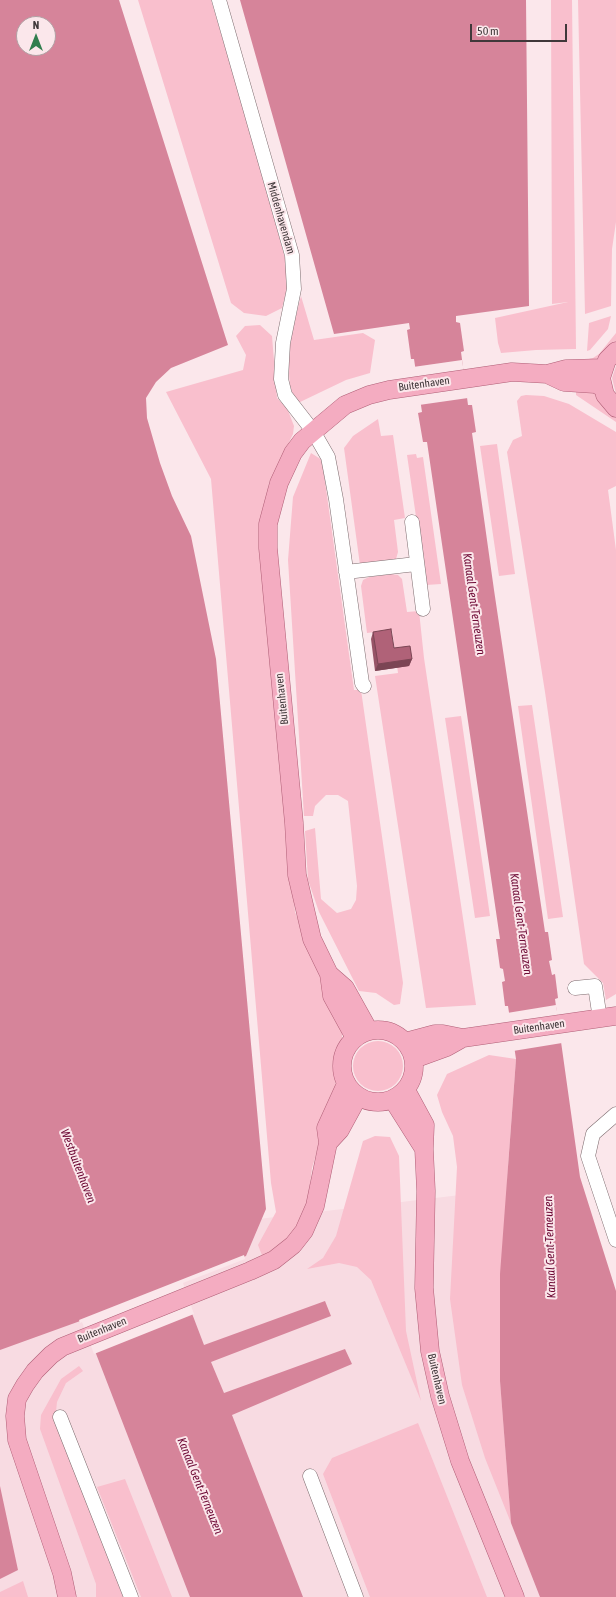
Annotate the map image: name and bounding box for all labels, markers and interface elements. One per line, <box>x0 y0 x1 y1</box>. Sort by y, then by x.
north arrow <box>16 16 56 56</box>
scale bar <box>472 16 569 42</box>
text: N <box>33 19 39 31</box>
text: 50 m <box>477 24 499 38</box>
street label: Middenhavendam <box>264 181 298 255</box>
street label: Buitenhaven <box>398 374 450 394</box>
water label: Kanaal Gent-Terneuzen <box>460 552 488 656</box>
street label: Buitenhaven <box>273 673 291 725</box>
water label: Kanaal Gent-Terneuzen <box>507 872 535 976</box>
street label: Buitenhaven <box>513 1017 565 1037</box>
water label: Westbuitenhaven <box>57 1127 99 1205</box>
water label: Kanaal Gent-Terneuzen <box>541 1195 559 1299</box>
street label: Buitenhaven <box>76 1314 128 1346</box>
street label: Buitenhaven <box>425 1352 449 1406</box>
water label: Kanaal Gent-Terneuzen <box>174 1436 226 1536</box>

